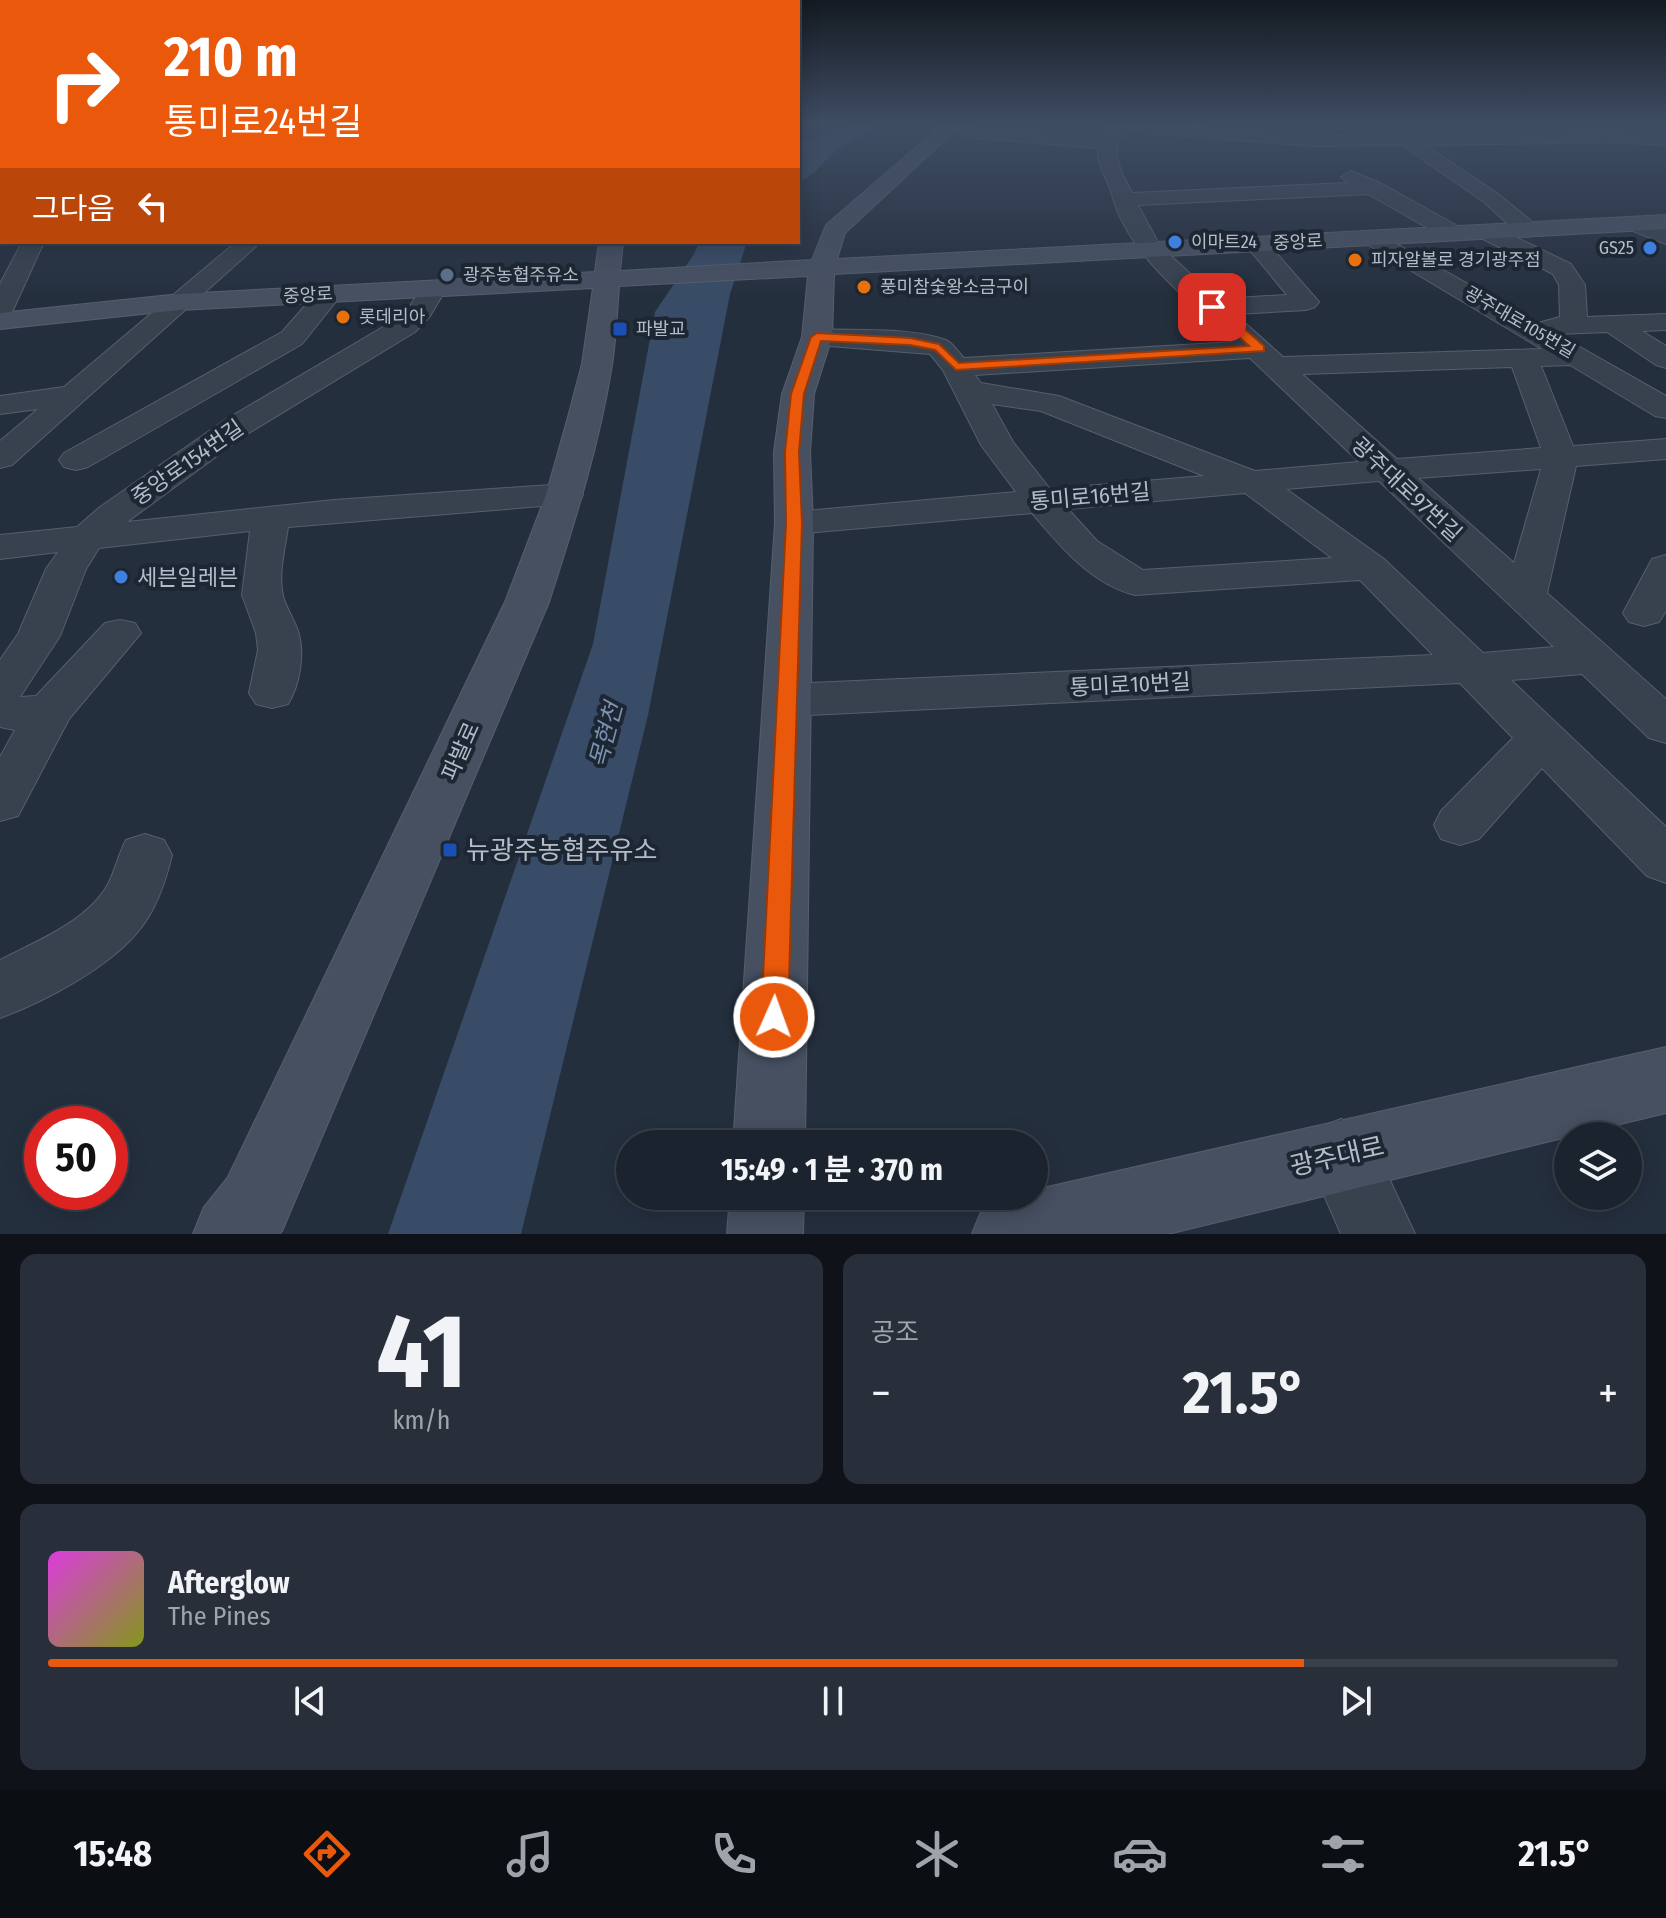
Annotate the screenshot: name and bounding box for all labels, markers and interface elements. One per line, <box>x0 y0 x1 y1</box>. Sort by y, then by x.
text: 210 m <box>164 24 298 91</box>
icon: right <box>32 32 136 136</box>
text: 통미로24번길 <box>164 100 362 144</box>
icon: left <box>131 184 175 228</box>
text: 그다음 <box>32 191 115 227</box>
street label: 중앙로 <box>1273 230 1323 254</box>
place label: 이마트24 <box>1191 231 1257 253</box>
marker: 이마트24 <box>1166 233 1184 251</box>
place label: GS25 <box>1599 237 1634 259</box>
marker: GS25 <box>1641 239 1659 257</box>
place label: 피자알볼로 경기광주점 <box>1371 249 1541 271</box>
marker: 피자알볼로 경기광주점 <box>1346 251 1364 269</box>
place label: 광주농협주유소 <box>463 264 579 286</box>
marker: 광주농협주유소 <box>438 266 456 284</box>
pin <box>1178 273 1246 341</box>
place label: 풍미참숯왕소금구이 <box>880 276 1029 298</box>
marker: 풍미참숯왕소금구이 <box>855 278 873 296</box>
street label: 광주대로105번길 <box>1461 281 1579 363</box>
street label: 중앙로 <box>283 283 333 307</box>
icon: arrive <box>1190 285 1234 329</box>
place label: 롯데리아 <box>359 306 426 328</box>
marker: 롯데리아 <box>334 308 352 326</box>
place label: 파발교 <box>636 318 686 340</box>
marker: 파발교 <box>611 320 629 338</box>
street label: 중앙로154번길 <box>126 414 248 511</box>
street label: 광주대로97번길 <box>1346 431 1467 547</box>
street label: 통미로16번길 <box>1029 478 1151 515</box>
place label: 세븐일레븐 <box>137 564 238 591</box>
marker: 세븐일레븐 <box>112 568 130 586</box>
street label: 통미로10번길 <box>1069 668 1191 701</box>
water label: 목현천 <box>584 697 629 771</box>
street label: 파발로 <box>436 718 485 784</box>
place label: 뉴광주농협주유소 <box>466 835 657 866</box>
marker: 뉴광주농협주유소 <box>441 841 459 859</box>
position arrow <box>732 975 816 1059</box>
speed limit sign: 50 <box>24 1106 128 1210</box>
map controls <box>1554 1122 1642 1210</box>
button: layers <box>1554 1122 1642 1210</box>
street label: 광주대로 <box>1287 1131 1387 1182</box>
text: 15:49 · 1 분 · 370 m <box>721 1152 943 1188</box>
text: 41 <box>376 1290 467 1415</box>
text: 공조 <box>871 1317 919 1348</box>
text: 21.5° <box>1183 1357 1306 1429</box>
text: − <box>871 1367 891 1420</box>
text: + <box>1598 1367 1618 1420</box>
text: km/h <box>393 1405 450 1436</box>
text: Afterglow <box>168 1565 290 1601</box>
text: The Pines <box>168 1601 271 1632</box>
icon: previous <box>288 1679 332 1723</box>
icon: pause <box>811 1679 855 1723</box>
icon: next <box>1334 1679 1378 1723</box>
icon: directions <box>299 1826 355 1882</box>
icon: music <box>502 1826 558 1882</box>
icon: phone <box>706 1826 762 1882</box>
icon: climate <box>909 1826 965 1882</box>
icon: car <box>1112 1826 1168 1882</box>
icon: filters <box>1315 1826 1371 1882</box>
text: 15:48 <box>74 1832 152 1876</box>
text: 21.5° <box>1518 1832 1592 1876</box>

